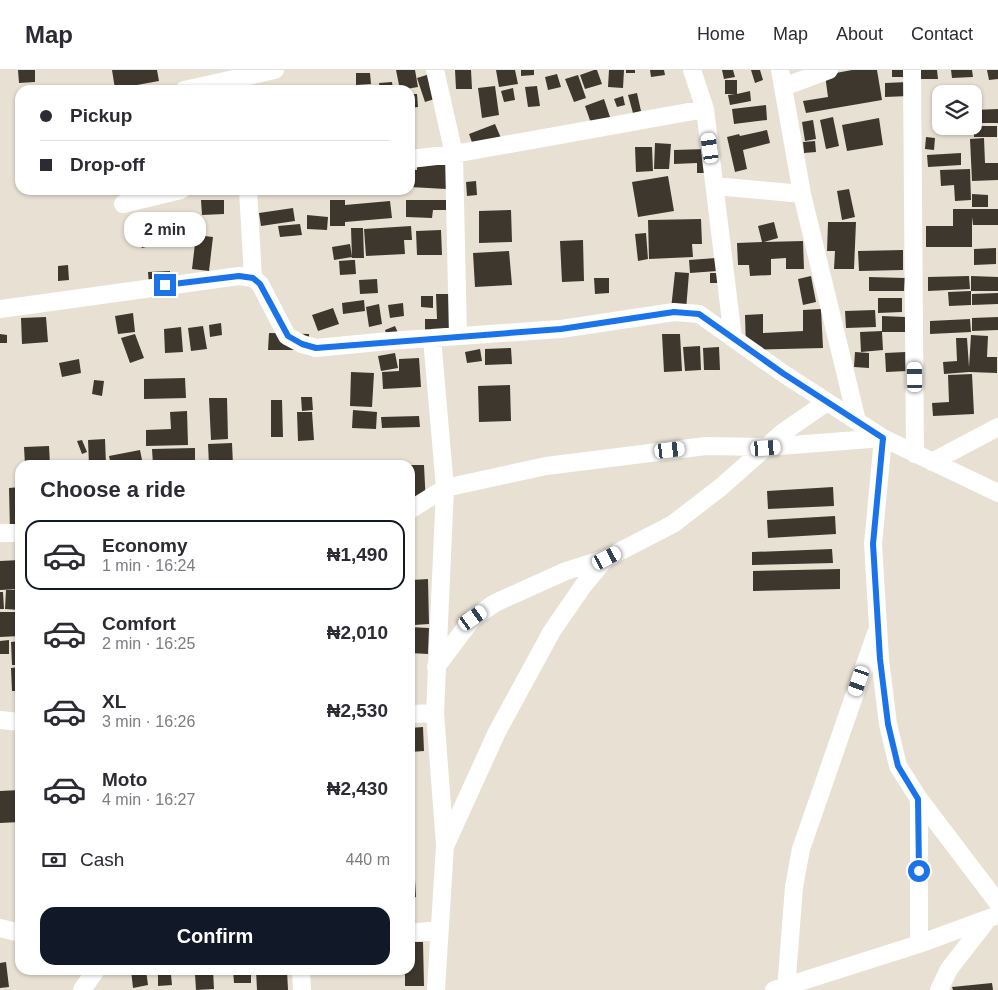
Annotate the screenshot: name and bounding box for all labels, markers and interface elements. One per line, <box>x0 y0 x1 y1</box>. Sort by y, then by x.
text: Map <box>25 21 73 48</box>
text: Home <box>697 24 745 44</box>
text: Map <box>773 24 808 44</box>
text: About <box>836 24 883 44</box>
text: Contact <box>911 24 973 44</box>
map controls <box>932 85 982 135</box>
button: layers <box>932 85 982 135</box>
text: Pickup <box>70 105 132 126</box>
car <box>700 132 719 164</box>
text: Drop-off <box>70 154 145 175</box>
callout: 2 min <box>124 212 206 248</box>
text: 2 min <box>144 221 186 238</box>
route end <box>154 274 176 296</box>
car <box>907 362 922 392</box>
car <box>750 439 781 457</box>
car <box>654 441 685 459</box>
text: Choose a ride <box>40 477 185 502</box>
icon: car <box>42 533 87 578</box>
text: Economy <box>102 535 188 556</box>
text: ₦1,490 <box>327 544 388 565</box>
car <box>590 545 623 571</box>
text: 1 min · 16:24 <box>102 557 195 574</box>
car <box>456 603 489 633</box>
icon: car <box>42 611 87 656</box>
text: Comfort <box>102 613 176 634</box>
text: ₦2,010 <box>327 622 388 643</box>
text: 2 min · 16:25 <box>102 635 195 652</box>
car <box>847 664 870 698</box>
icon: car <box>42 689 87 734</box>
text: XL <box>102 691 126 712</box>
text: ₦2,530 <box>327 700 388 721</box>
text: 3 min · 16:26 <box>102 713 195 730</box>
icon: car <box>42 767 87 812</box>
text: Moto <box>102 769 147 790</box>
text: ₦2,430 <box>327 778 388 799</box>
text: 4 min · 16:27 <box>102 791 195 808</box>
icon: cash <box>40 846 68 874</box>
text: Cash <box>80 849 124 870</box>
text: 440 m <box>346 851 390 868</box>
route start <box>908 860 930 882</box>
button: Confirm <box>40 907 390 965</box>

